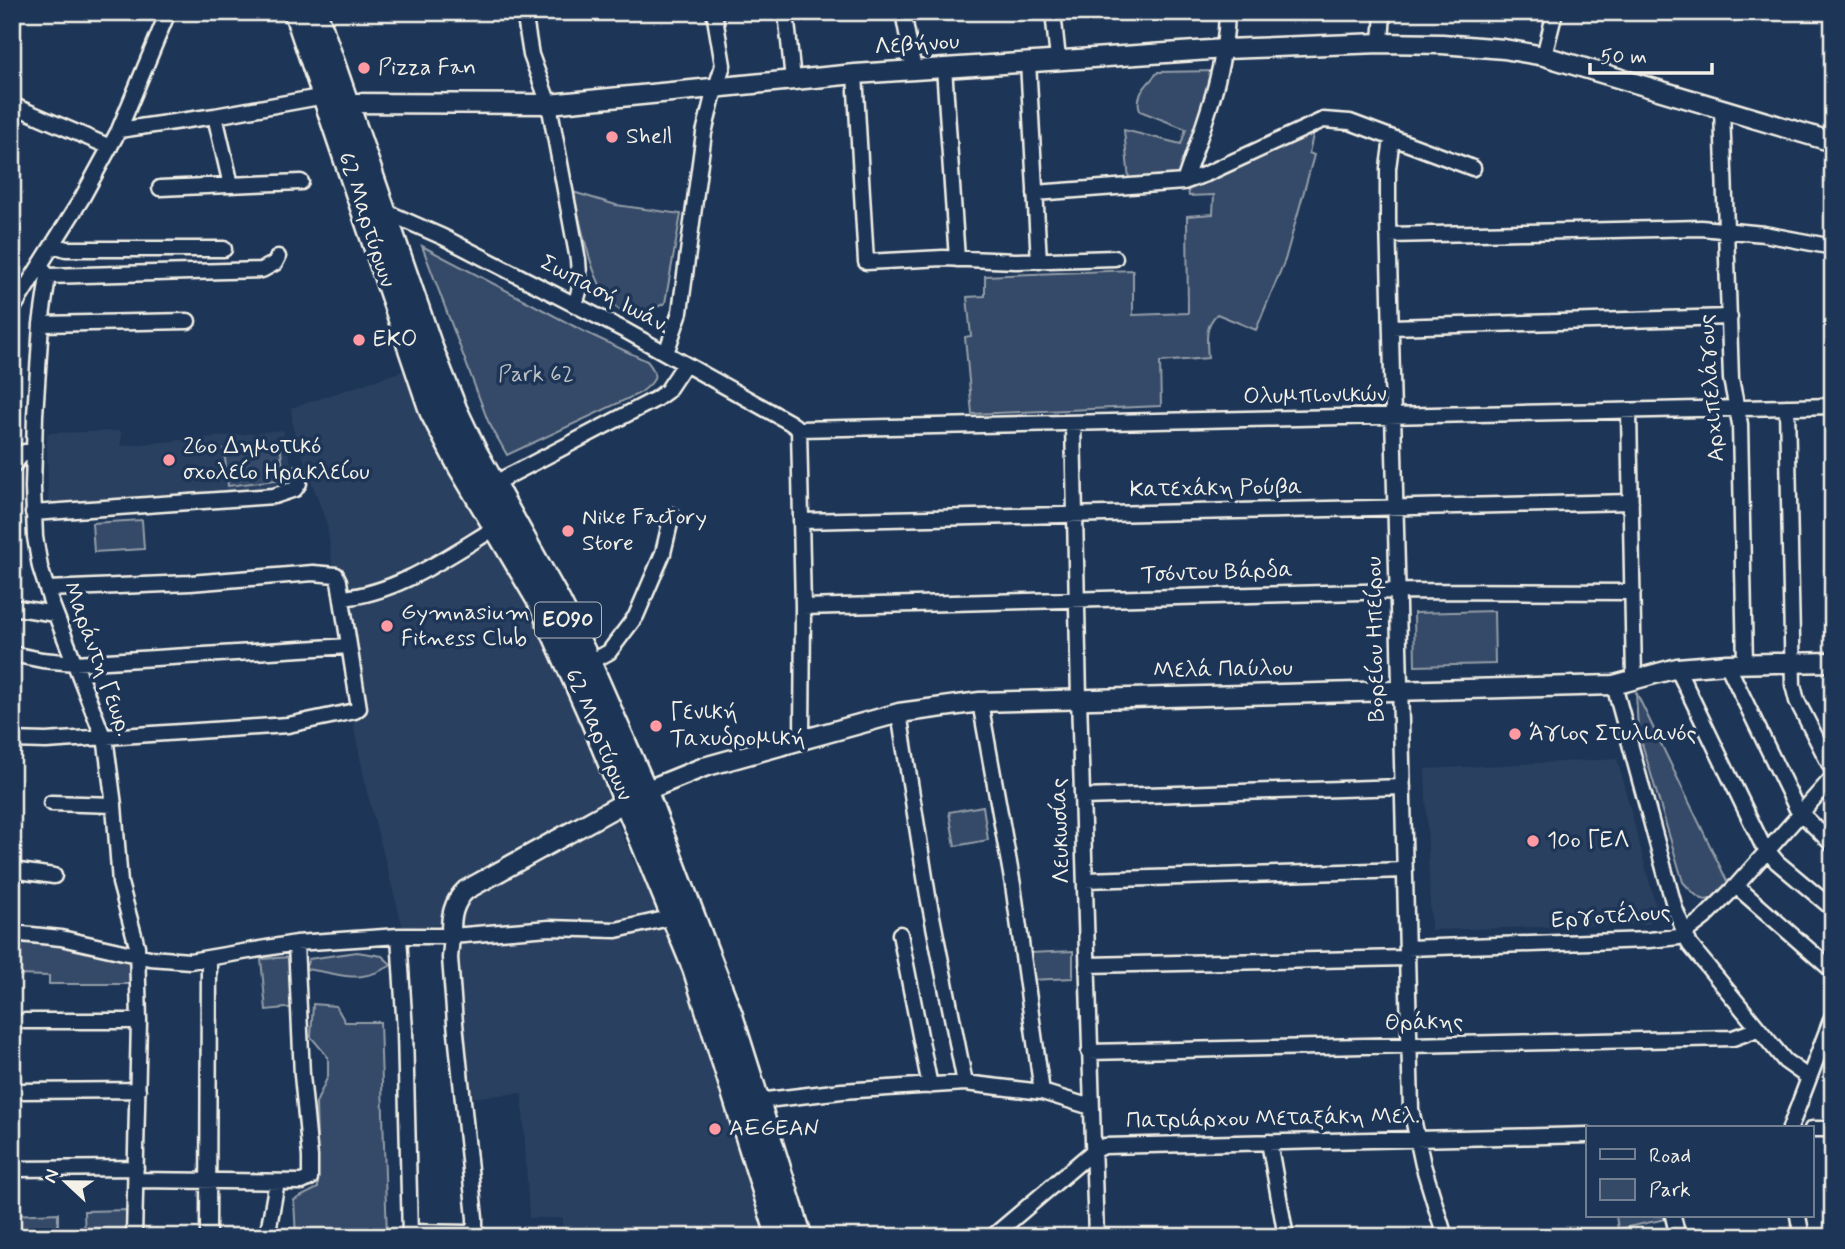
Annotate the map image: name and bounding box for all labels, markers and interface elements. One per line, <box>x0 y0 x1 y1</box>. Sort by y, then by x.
street label: Λεβήνου <box>874 27 960 63</box>
scale bar <box>1590 32 1712 76</box>
text: 50 m <box>1600 43 1647 71</box>
place label: Pizza Fan <box>378 53 476 83</box>
marker: Pizza Fan <box>356 60 372 76</box>
place label: Shell <box>626 122 672 152</box>
marker: Shell <box>604 129 620 145</box>
street label: 62 Μαρτύρων <box>330 149 402 291</box>
street label: Σωπασή Ιωάν. <box>535 248 675 342</box>
street label: Αρχιπελάγους <box>1692 313 1732 463</box>
place label: ΕΚΟ <box>373 325 417 355</box>
marker: ΕΚΟ <box>351 332 367 348</box>
park label: Park 62 <box>498 360 574 390</box>
street label: Ολυμπιονικών <box>1243 380 1387 412</box>
place label: 26ο Δημοτικό σχολείο Ηρακλείου <box>183 432 370 488</box>
marker: 26ο Δημοτικό σχολείο Ηρακλείου <box>161 452 177 468</box>
street label: Κατεχάκη Ρούβα <box>1129 472 1303 506</box>
place label: Nike Factory Store <box>582 503 707 559</box>
marker: Nike Factory Store <box>560 523 576 539</box>
street label: Τσόντου Βάρδα <box>1141 555 1293 591</box>
street label: Βορείου Ηπείρου <box>1360 556 1392 722</box>
street label: Μαράντη Γεωρ. <box>55 577 139 741</box>
place label: Gymnasium Fitness Club <box>401 598 530 654</box>
road number: ΕΟ90 <box>535 602 601 638</box>
marker: Gymnasium Fitness Club <box>379 618 395 634</box>
street label: Μελά Παύλου <box>1153 654 1293 686</box>
street label: 62 Μαρτύρων <box>557 665 639 805</box>
place label: Γενική Ταχυδρομική <box>670 698 806 754</box>
marker: Γενική Ταχυδρομική <box>648 718 664 734</box>
place label: Άγιος Στυλιανός <box>1529 719 1697 749</box>
marker: Άγιος Στυλιανός <box>1507 726 1523 742</box>
street label: Λευκωσίας <box>1044 777 1078 885</box>
place label: 10ο ΓΕΛ <box>1547 826 1629 856</box>
marker: 10ο ΓΕΛ <box>1525 833 1541 849</box>
street label: Εργοτέλους <box>1550 896 1672 936</box>
street label: Θράκης <box>1384 1007 1464 1039</box>
street label: Πατριάρχου Μεταξάκη Μελ. <box>1126 1101 1420 1137</box>
place label: AEGEAN <box>729 1114 820 1144</box>
marker: AEGEAN <box>707 1121 723 1137</box>
legend <box>1586 1126 1814 1218</box>
text: Road <box>1649 1142 1691 1170</box>
north arrow <box>32 1148 102 1218</box>
text: N <box>38 1166 66 1187</box>
text: Park <box>1649 1176 1691 1204</box>

